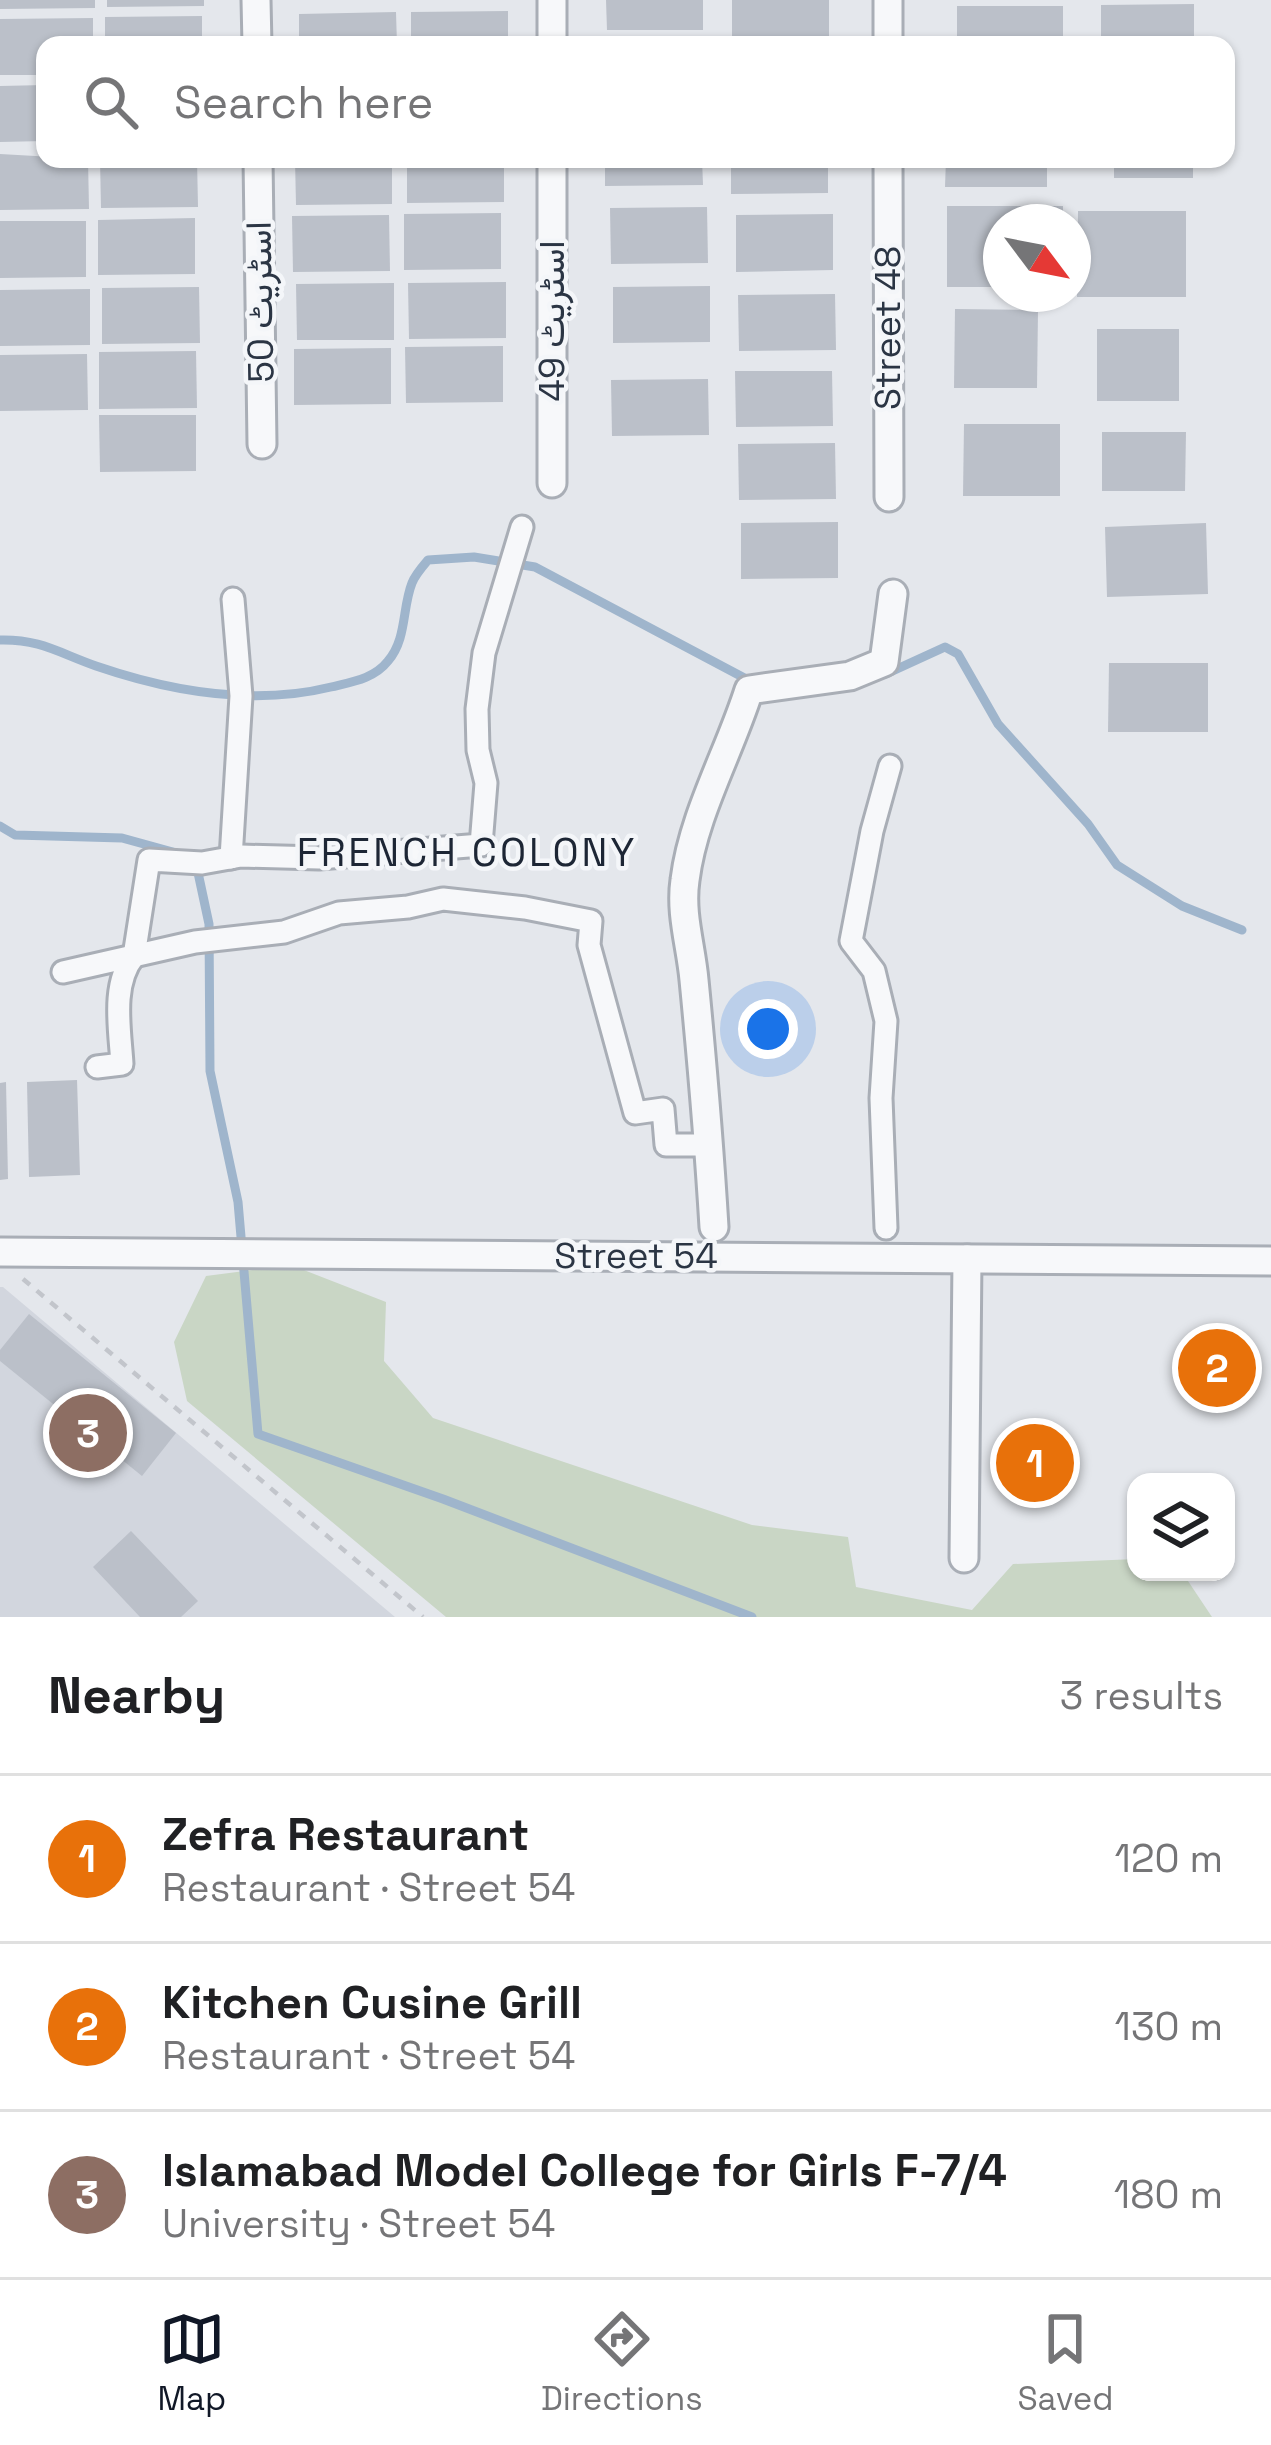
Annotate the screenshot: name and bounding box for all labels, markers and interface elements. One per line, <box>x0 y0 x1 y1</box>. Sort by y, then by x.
search box <box>36 36 1235 168</box>
icon: search <box>78 69 144 135</box>
text: Search here <box>174 74 433 131</box>
north arrow <box>983 204 1091 312</box>
street label: اسٹریٹ 50 <box>236 221 284 383</box>
street label: اسٹریٹ 49 <box>529 240 575 402</box>
street label: Street 48 <box>865 246 911 410</box>
district label: FRENCH COLONY <box>297 828 637 877</box>
your location <box>738 999 798 1059</box>
street label: Street 54 <box>554 1233 718 1279</box>
pin: 2 <box>1178 1323 1256 1413</box>
pin: 3 <box>49 1388 127 1478</box>
pin: 1 <box>996 1418 1074 1508</box>
map controls <box>1127 1473 1235 1581</box>
button: layers <box>1127 1473 1235 1581</box>
text: Nearby <box>48 1663 225 1728</box>
text: 3 results <box>1060 1671 1223 1720</box>
text: Zefra Restaurant <box>162 1806 529 1863</box>
text: 1 <box>78 1834 96 1883</box>
text: 120 m <box>1115 1834 1223 1883</box>
text: Restaurant · Street 54 <box>162 1863 575 1912</box>
text: Kitchen Cusine Grill <box>162 1974 582 2031</box>
text: 2 <box>75 2002 99 2051</box>
text: 130 m <box>1115 2002 1223 2051</box>
text: Restaurant · Street 54 <box>162 2031 575 2080</box>
text: Islamabad Model College for Girls F-7/4 <box>162 2142 1007 2199</box>
text: 3 <box>75 2170 99 2219</box>
text: 180 m <box>1114 2170 1223 2219</box>
text: University · Street 54 <box>162 2199 555 2248</box>
tab: Map <box>157 2306 226 2420</box>
tab: Directions <box>541 2306 703 2420</box>
tab: Saved <box>1017 2306 1114 2420</box>

